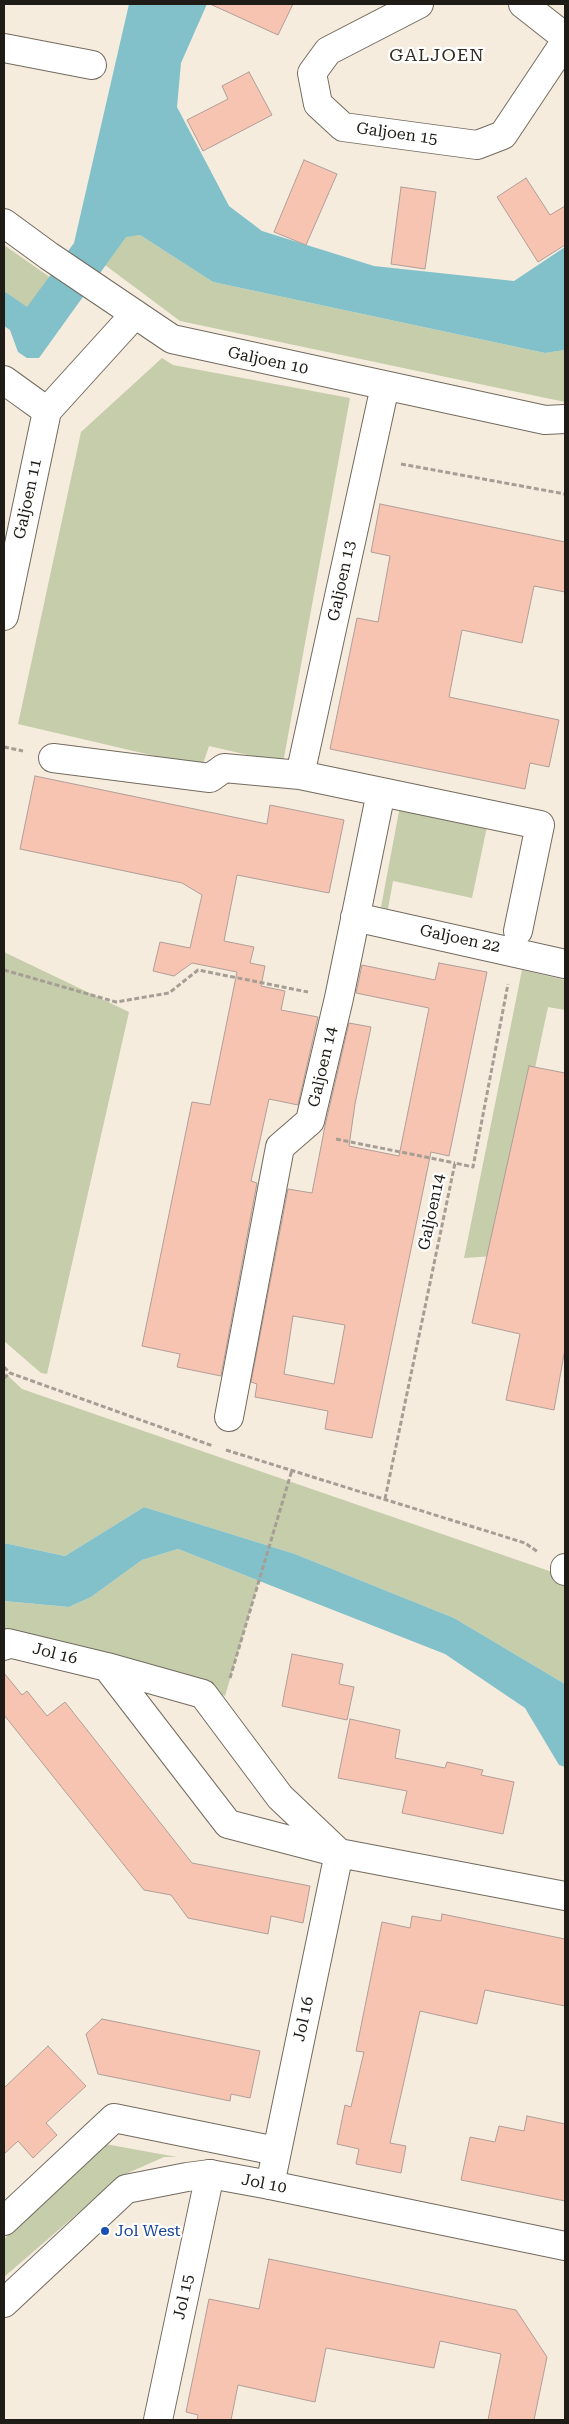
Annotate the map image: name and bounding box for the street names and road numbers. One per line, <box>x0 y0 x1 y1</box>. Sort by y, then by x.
street label: Galjoen 15 <box>355 119 439 149</box>
street label: Galjoen 10 <box>226 343 310 379</box>
street label: Galjoen 11 <box>10 457 46 541</box>
street label: Galjoen 13 <box>324 539 360 623</box>
street label: Galjoen 22 <box>418 921 502 957</box>
street label: Galjoen 14 <box>304 1025 342 1109</box>
street label: Galjoen14 <box>415 1172 449 1252</box>
street label: Jol 16 <box>31 1639 79 1669</box>
street label: Jol 16 <box>290 1995 318 2043</box>
street label: Jol 10 <box>240 2170 288 2198</box>
street label: Jol 15 <box>170 2273 198 2321</box>

